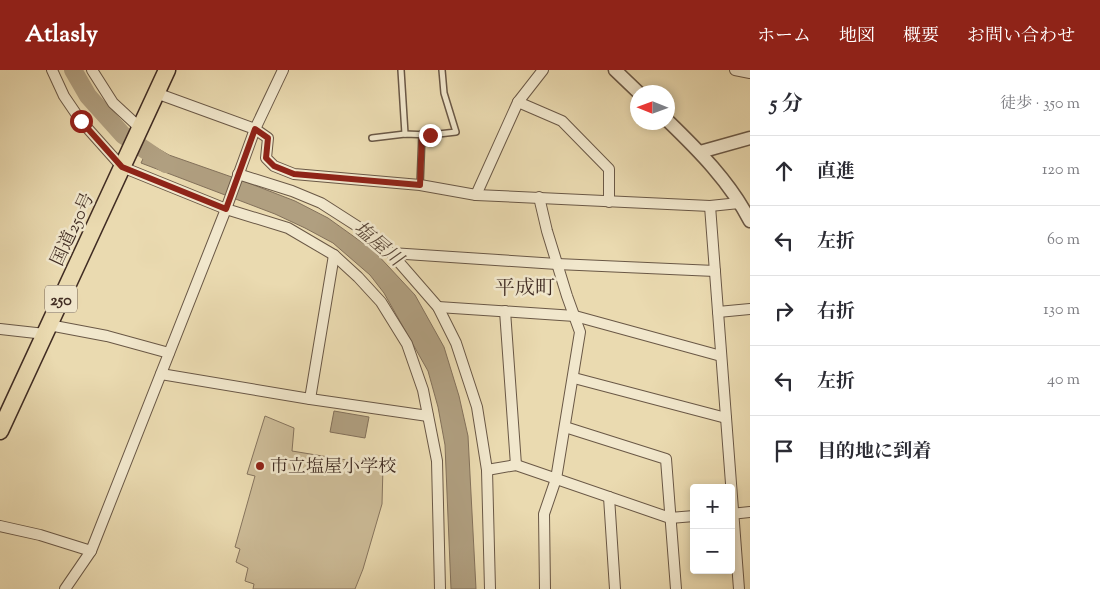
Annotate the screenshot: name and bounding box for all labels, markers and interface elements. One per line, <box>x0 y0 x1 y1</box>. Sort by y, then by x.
text: Atlasly <box>25 18 98 52</box>
text: ホーム <box>757 24 811 50</box>
text: 地図 <box>839 24 875 50</box>
text: 概要 <box>903 24 939 50</box>
text: お問い合わせ <box>967 24 1075 50</box>
north arrow <box>630 85 675 130</box>
text: 5 分 <box>770 90 803 120</box>
text: 徒歩 · 350 m <box>1000 93 1080 116</box>
route start <box>70 110 93 133</box>
route end <box>419 124 442 147</box>
icon: ahead <box>770 157 798 185</box>
text: 直進 <box>817 159 855 186</box>
text: 120 m <box>1042 159 1080 182</box>
street label: 国道250号 <box>46 189 102 271</box>
water label: 塩屋川 <box>347 216 409 275</box>
icon: left <box>770 227 798 255</box>
text: 左折 <box>817 229 855 256</box>
text: 60 m <box>1047 229 1080 252</box>
district label: 平成町 <box>495 275 555 304</box>
road number: 250 <box>45 285 77 312</box>
icon: right <box>770 297 798 325</box>
text: 右折 <box>817 299 855 326</box>
text: 130 m <box>1043 299 1080 322</box>
icon: left <box>770 367 798 395</box>
text: 左折 <box>817 369 855 396</box>
text: 40 m <box>1047 369 1080 392</box>
icon: arrive <box>770 437 798 465</box>
text: 目的地に到着 <box>817 439 931 466</box>
place label: 市立塩屋小学校 <box>270 455 396 481</box>
marker: 市立塩屋小学校 <box>254 460 266 472</box>
map controls <box>690 484 735 574</box>
button: + <box>690 484 735 529</box>
button: − <box>690 529 735 574</box>

